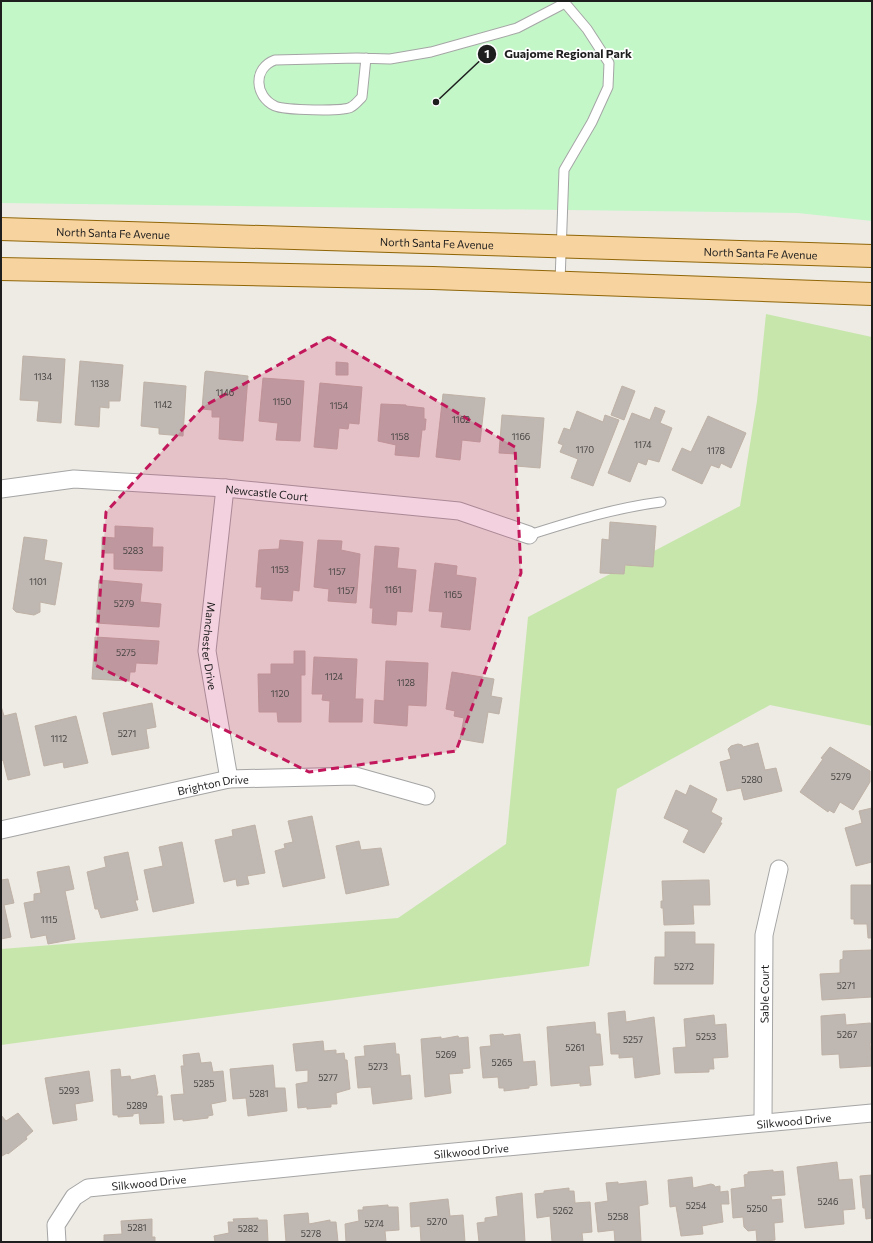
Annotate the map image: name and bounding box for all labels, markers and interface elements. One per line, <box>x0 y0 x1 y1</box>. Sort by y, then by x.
callout: Guajome Regional Park <box>477 42 640 66</box>
text: 1 <box>484 46 490 60</box>
text: Guajome Regional Park <box>504 46 632 60</box>
street label: North Santa Fe Avenue <box>56 224 170 241</box>
street label: North Santa Fe Avenue <box>380 234 494 251</box>
street label: North Santa Fe Avenue <box>704 244 818 261</box>
house number: 1134 <box>34 371 53 382</box>
house number: 1138 <box>91 378 109 389</box>
house number: 1146 <box>216 387 234 398</box>
house number: 1150 <box>273 396 291 407</box>
house number: 1142 <box>154 399 172 410</box>
house number: 1154 <box>330 400 349 411</box>
house number: 1162 <box>452 414 470 425</box>
house number: 1158 <box>391 431 409 442</box>
house number: 1166 <box>512 431 530 442</box>
house number: 1174 <box>634 439 652 450</box>
house number: 1170 <box>576 444 594 455</box>
house number: 1178 <box>707 445 725 456</box>
street label: Newcastle Court <box>225 482 309 503</box>
house number: 5283 <box>123 545 143 556</box>
house number: 1153 <box>271 564 289 575</box>
house number: 1157 <box>328 566 346 577</box>
house number: 1101 <box>29 576 47 587</box>
house number: 1161 <box>384 584 402 595</box>
house number: 1157 <box>337 585 355 596</box>
house number: 1165 <box>444 589 462 600</box>
house number: 5279 <box>114 598 134 609</box>
street label: Manchester Drive <box>200 601 220 691</box>
house number: 5275 <box>116 647 136 658</box>
house number: 1124 <box>325 671 344 682</box>
house number: 1128 <box>397 677 415 688</box>
house number: 1120 <box>271 688 289 699</box>
house number: 5271 <box>118 728 136 739</box>
house number: 1112 <box>51 733 67 744</box>
house number: 5279 <box>831 771 851 782</box>
street label: Brighton Drive <box>176 772 249 797</box>
house number: 5280 <box>741 774 763 785</box>
house number: 1115 <box>41 914 57 925</box>
house number: 5272 <box>674 961 694 972</box>
street label: Sable Court <box>757 964 770 1023</box>
house number: 5271 <box>837 980 855 991</box>
house number: 5267 <box>837 1029 857 1040</box>
house number: 5253 <box>696 1031 716 1042</box>
house number: 5257 <box>623 1034 643 1045</box>
house number: 5261 <box>565 1042 585 1053</box>
house number: 5269 <box>436 1049 456 1060</box>
house number: 5265 <box>492 1057 512 1068</box>
house number: 5273 <box>368 1061 388 1072</box>
house number: 5277 <box>318 1072 338 1083</box>
house number: 5285 <box>194 1078 214 1089</box>
house number: 5293 <box>59 1085 79 1096</box>
house number: 5281 <box>249 1088 269 1099</box>
house number: 5289 <box>126 1100 148 1111</box>
street label: Silkwood Drive <box>756 1110 832 1130</box>
street label: Silkwood Drive <box>433 1140 509 1160</box>
street label: Silkwood Drive <box>111 1172 187 1192</box>
house number: 5246 <box>818 1196 838 1207</box>
house number: 5254 <box>686 1200 707 1211</box>
house number: 5250 <box>746 1203 768 1214</box>
house number: 5262 <box>553 1205 573 1216</box>
house number: 5258 <box>608 1211 628 1222</box>
house number: 5270 <box>427 1216 447 1227</box>
house number: 5274 <box>364 1218 384 1229</box>
house number: 5281 <box>127 1222 147 1233</box>
house number: 5282 <box>238 1223 258 1234</box>
house number: 5278 <box>301 1228 321 1239</box>

